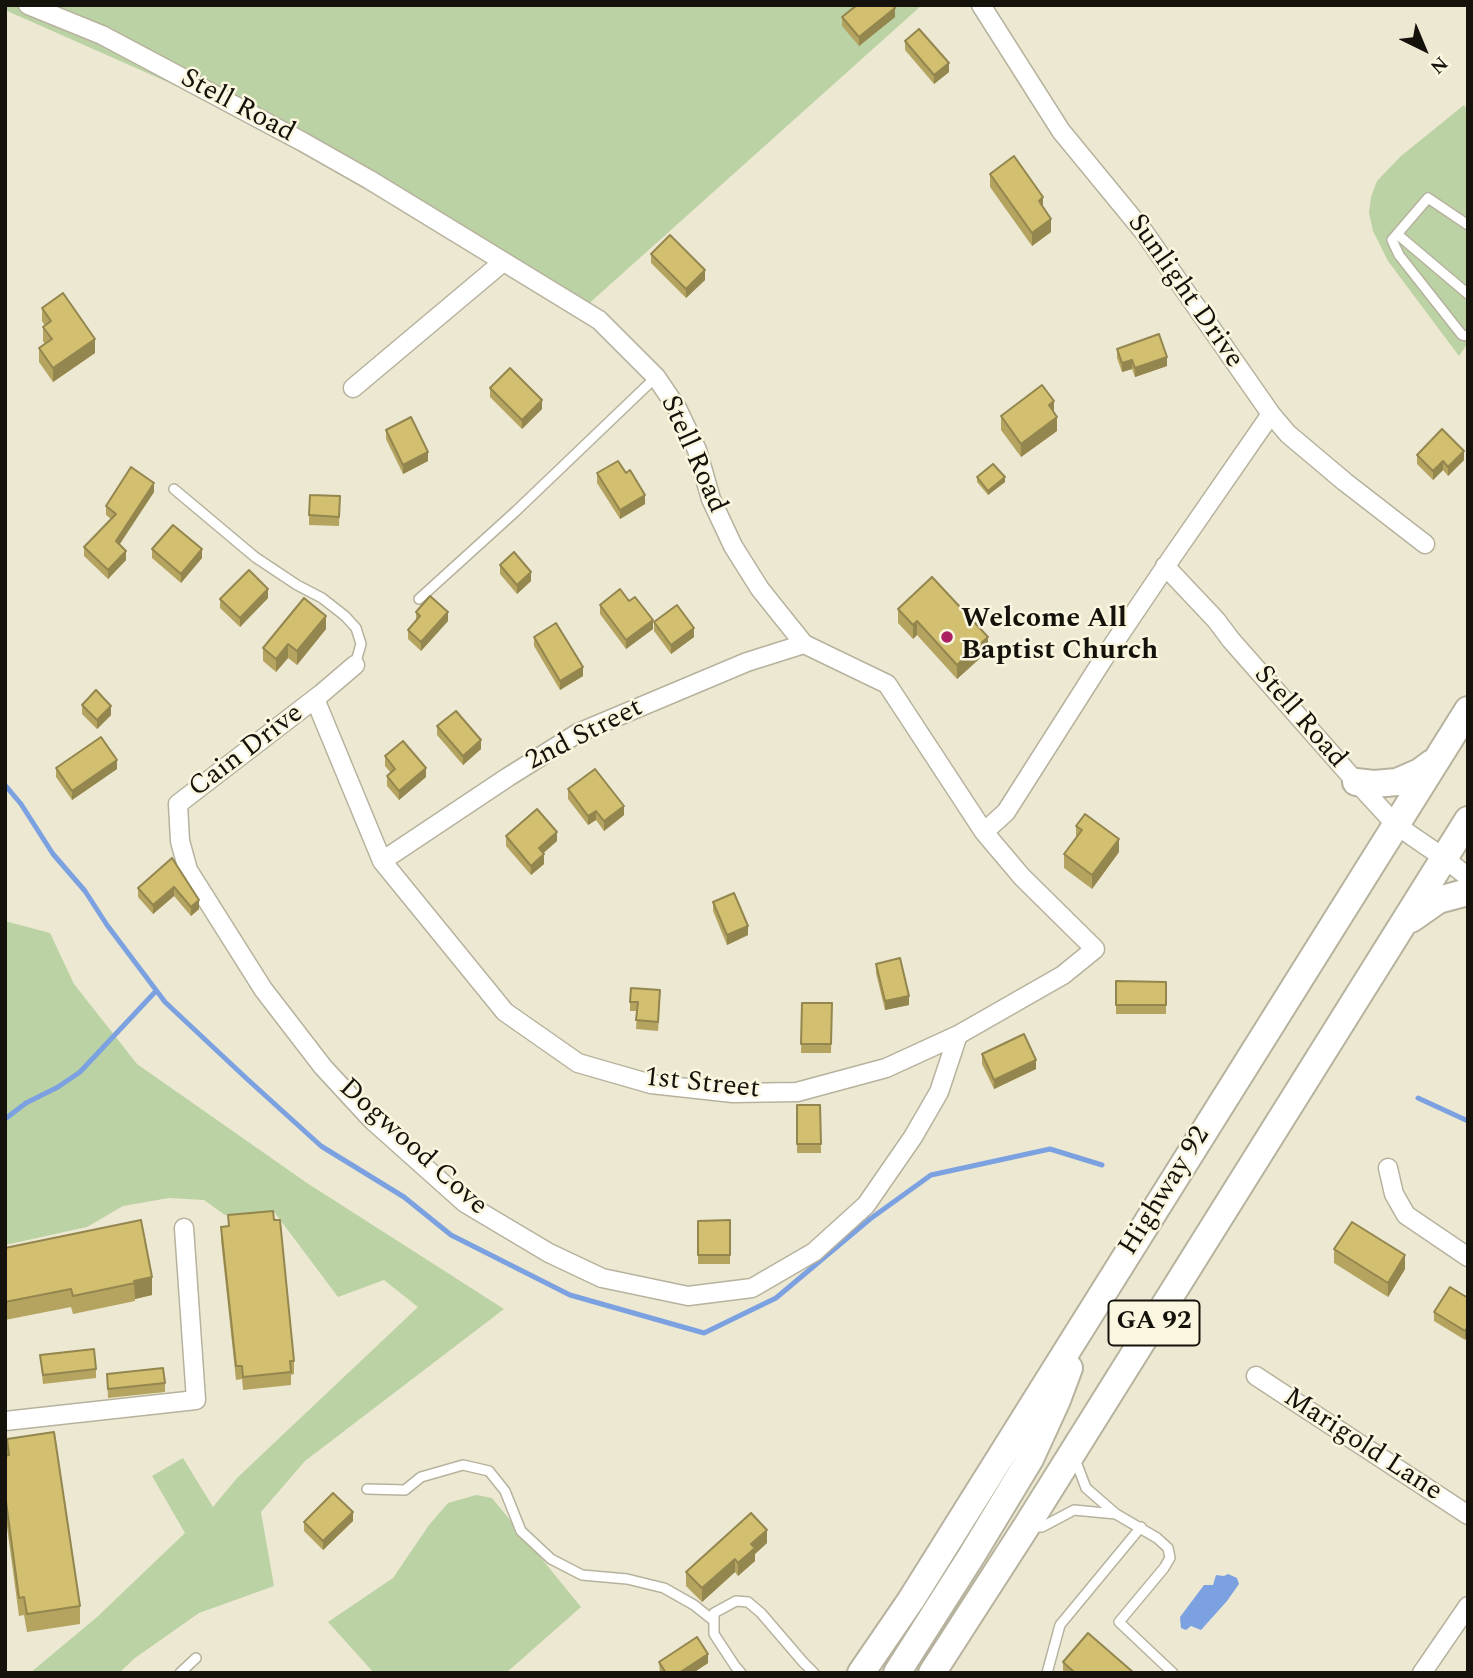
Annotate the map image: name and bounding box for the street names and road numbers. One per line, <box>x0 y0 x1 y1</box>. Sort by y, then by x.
street label: Stell Road <box>174 63 300 151</box>
street label: Sunlight Drive <box>1118 208 1250 376</box>
street label: Stell Road <box>651 391 733 519</box>
street label: Stell Road <box>1245 660 1353 776</box>
street label: 2nd Street <box>521 692 649 780</box>
street label: Cain Drive <box>183 698 311 806</box>
street label: 1st Street <box>642 1062 762 1108</box>
street label: Dogwood Cove <box>331 1072 493 1224</box>
street label: Highway 92 <box>1113 1121 1219 1263</box>
road number: GA 92 <box>1108 1300 1200 1346</box>
street label: Marigold Lane <box>1276 1382 1448 1510</box>

